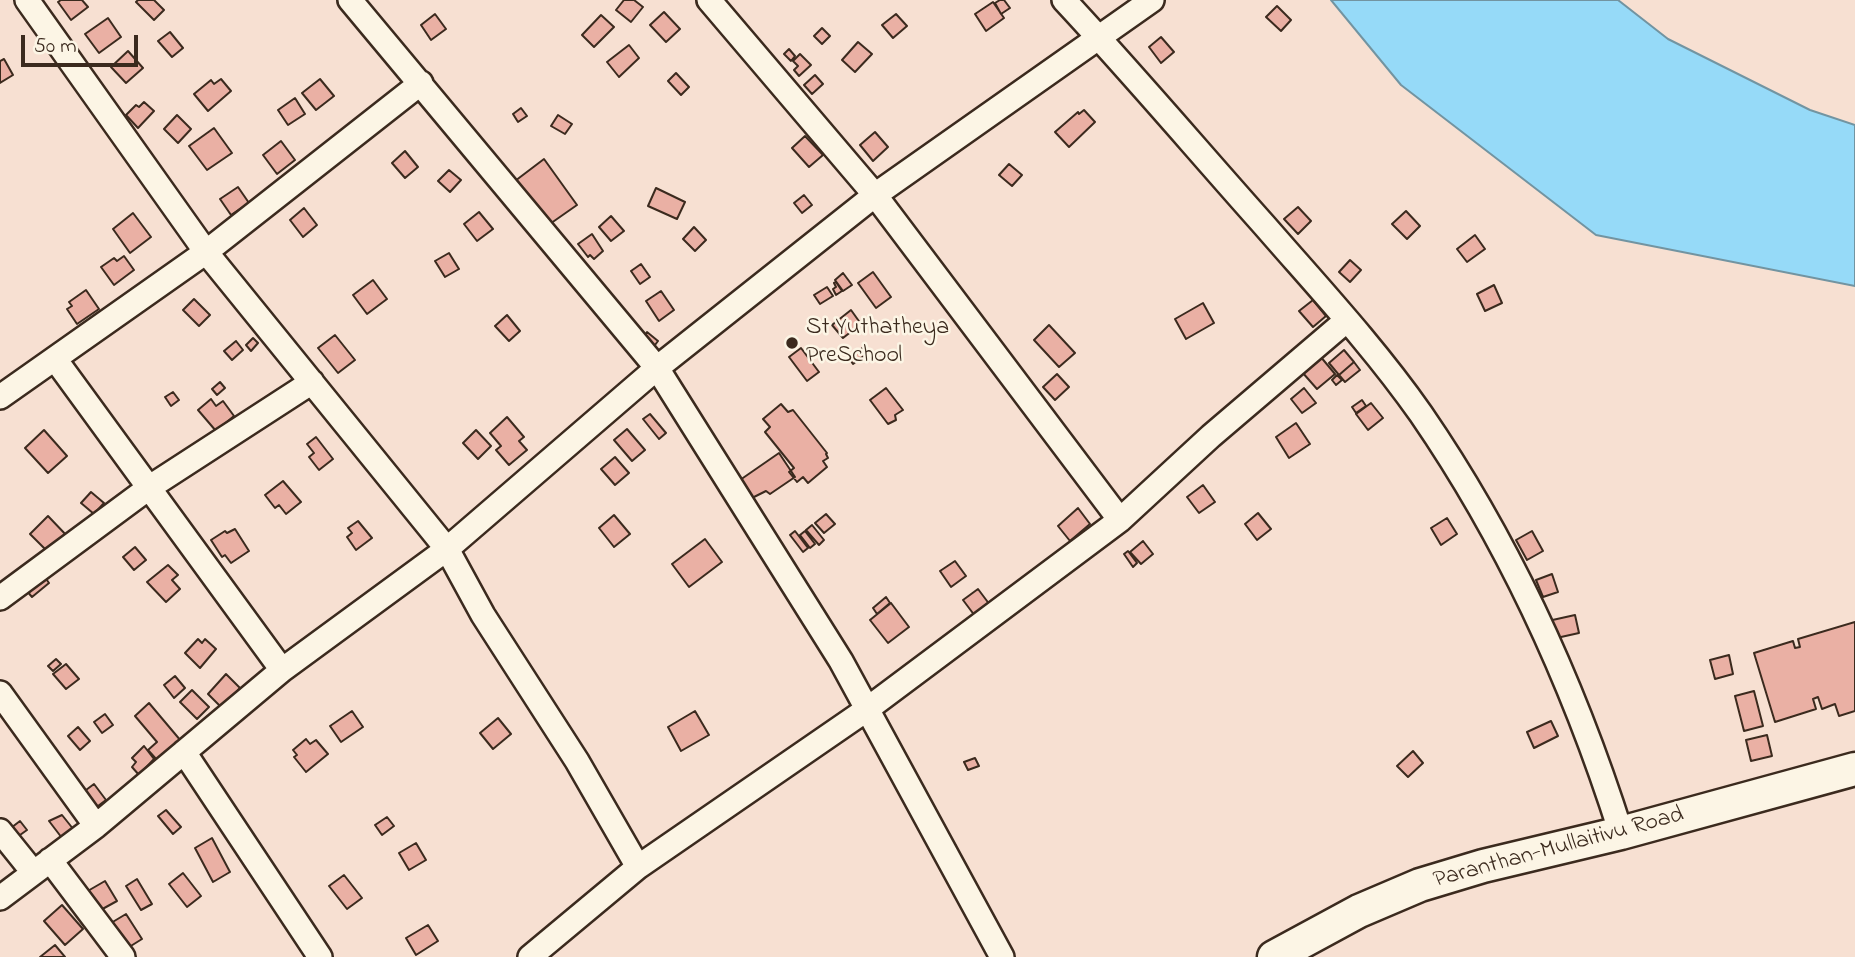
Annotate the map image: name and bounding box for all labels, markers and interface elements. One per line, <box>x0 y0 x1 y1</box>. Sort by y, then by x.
scale bar <box>24 21 142 65</box>
text: 50 m <box>34 32 77 62</box>
place label: St Yuthatheya PreSchool <box>806 315 949 371</box>
marker: St Yuthatheya PreSchool <box>784 335 800 351</box>
street label: Paranthan-Mullaitivu Road <box>1431 802 1687 896</box>

